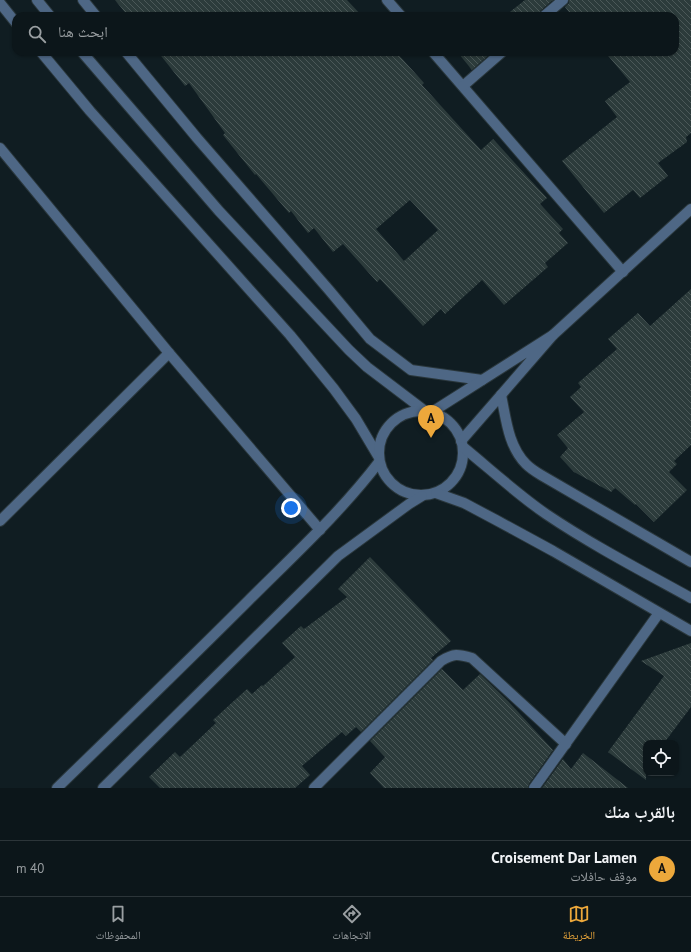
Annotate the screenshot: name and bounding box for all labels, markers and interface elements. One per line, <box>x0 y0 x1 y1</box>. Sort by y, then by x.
search box <box>12 12 679 56</box>
text: ابحث هنا <box>58 22 108 41</box>
icon: search <box>26 23 48 45</box>
pin: A <box>418 405 444 438</box>
your location <box>281 498 301 518</box>
map controls <box>643 740 679 776</box>
button: locate <box>643 740 679 776</box>
text: بالقرب منك <box>604 801 675 823</box>
text: Croisement Dar Lamen <box>491 848 637 867</box>
text: 40 m <box>16 860 44 877</box>
text: A <box>658 860 666 877</box>
text: موقف حافلات <box>570 868 637 885</box>
tab: المحفوظات <box>96 903 141 946</box>
tab: الاتجاهات <box>332 903 371 946</box>
tab: الخريطة <box>563 903 595 946</box>

